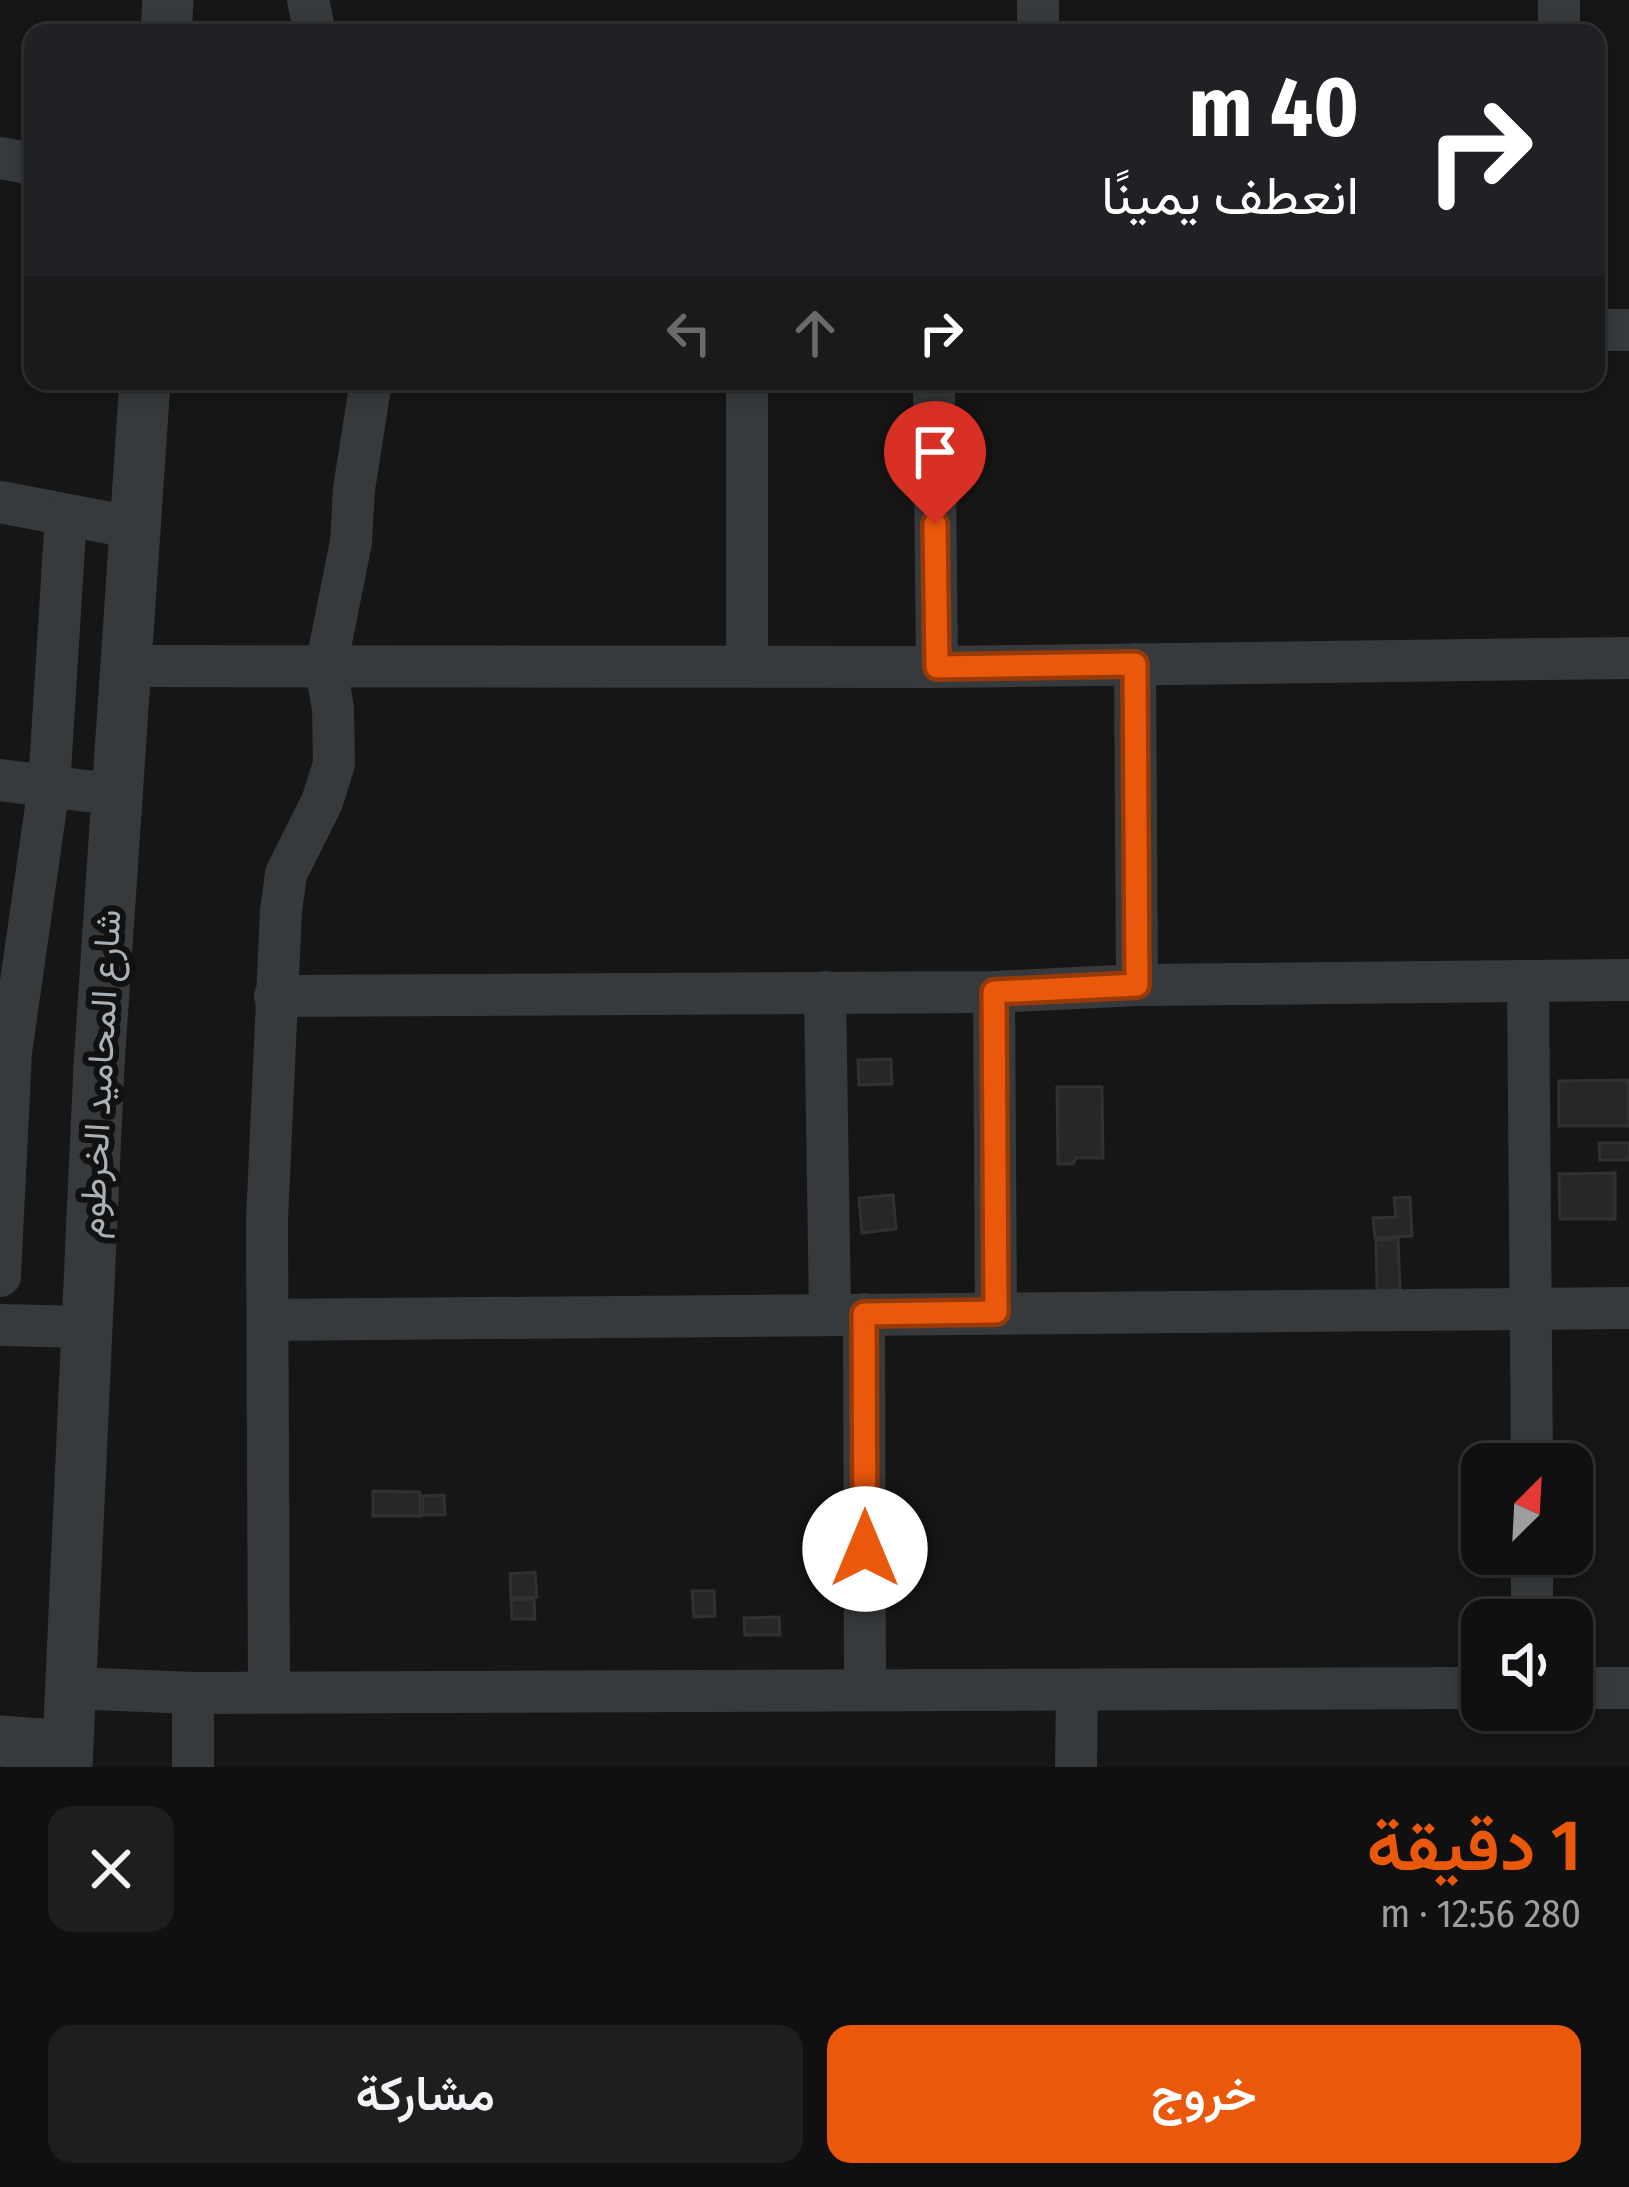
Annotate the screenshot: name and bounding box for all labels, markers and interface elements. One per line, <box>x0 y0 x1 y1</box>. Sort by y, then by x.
text: 40 m <box>1188 57 1359 158</box>
icon: right <box>1401 72 1557 228</box>
text: انعطف يمينًا <box>1101 164 1359 228</box>
icon: left <box>656 300 722 366</box>
icon: ahead <box>782 300 848 366</box>
icon: right <box>908 300 974 366</box>
pin <box>884 401 986 524</box>
icon: arrive <box>902 419 968 485</box>
street label: شارع المحاميد الخرطوم <box>69 908 133 1240</box>
north arrow <box>1461 1443 1593 1575</box>
map controls <box>1461 1443 1593 1731</box>
position arrow <box>802 1486 928 1612</box>
button: sound <box>1461 1599 1593 1731</box>
text: 1 دقيقة <box>1367 1803 1581 1889</box>
button: close <box>48 1806 174 1932</box>
text: 280 m · 12:56 <box>1380 1891 1581 1937</box>
button: مشاركة <box>48 2025 803 2163</box>
button: خروج <box>827 2025 1581 2163</box>

